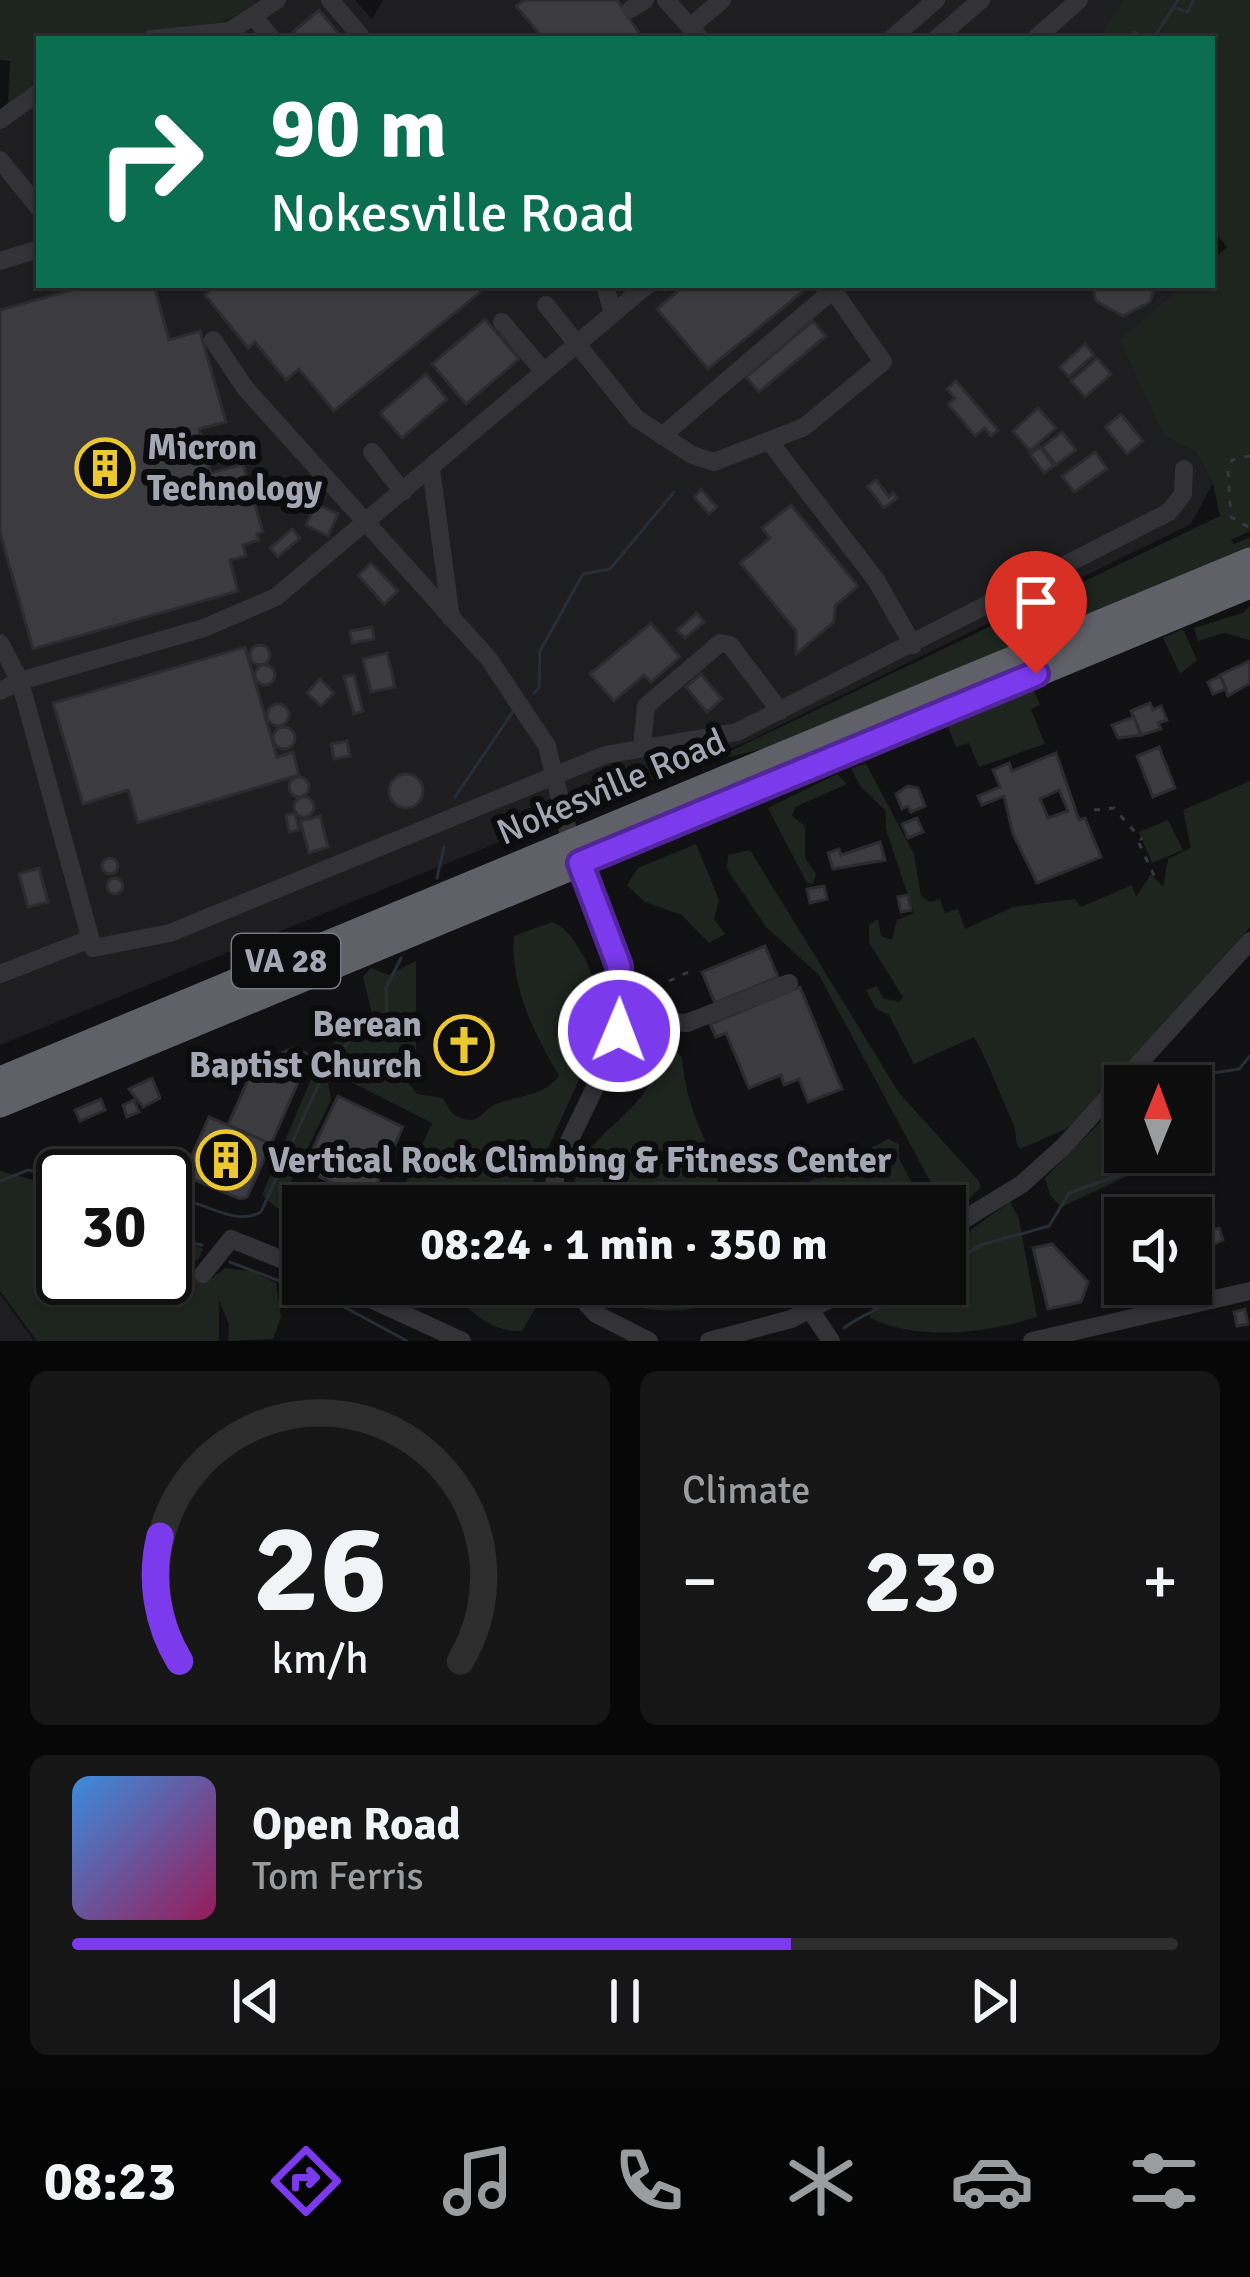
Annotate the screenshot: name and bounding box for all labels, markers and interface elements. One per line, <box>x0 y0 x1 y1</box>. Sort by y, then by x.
text: 90 m <box>270 77 447 181</box>
icon: right <box>72 84 228 240</box>
text: Nokesville Road <box>270 180 635 247</box>
place label: Micron Technology <box>147 425 322 511</box>
building icon: Micron Technology <box>74 437 136 499</box>
pin <box>985 551 1087 674</box>
icon: arrive <box>1003 569 1069 635</box>
street label: Nokesville Road <box>490 719 732 855</box>
road number: VA 28 <box>232 934 340 988</box>
position arrow <box>556 968 682 1094</box>
place label: Berean Baptist Church <box>189 1002 422 1088</box>
church icon: Berean Baptist Church <box>433 1014 495 1076</box>
north arrow <box>1104 1065 1212 1173</box>
map controls <box>1104 1065 1212 1305</box>
building icon: Vertical Rock Climbing & Fitness Center <box>195 1129 257 1191</box>
place label: Vertical Rock Climbing & Fitness Center <box>268 1138 892 1183</box>
speed limit sign: 30 <box>36 1149 192 1305</box>
button: sound <box>1104 1197 1212 1305</box>
text: 08:24 · 1 min · 350 m <box>420 1217 828 1272</box>
text: Climate <box>682 1466 811 1514</box>
text: 26 <box>253 1493 387 1646</box>
text: 23° <box>863 1526 997 1637</box>
text: − <box>682 1541 718 1622</box>
text: + <box>1142 1541 1178 1622</box>
text: km/h <box>271 1633 369 1686</box>
text: Open Road <box>252 1797 461 1852</box>
text: Tom Ferris <box>252 1852 424 1900</box>
icon: previous <box>223 1968 289 2034</box>
icon: pause <box>592 1968 658 2034</box>
icon: next <box>961 1968 1027 2034</box>
icon: directions <box>264 2139 348 2223</box>
icon: music <box>436 2139 520 2223</box>
icon: phone <box>607 2139 691 2223</box>
icon: climate <box>779 2139 863 2223</box>
icon: car <box>950 2139 1034 2223</box>
icon: filters <box>1122 2139 1206 2223</box>
text: 08:23 <box>44 2148 176 2215</box>

